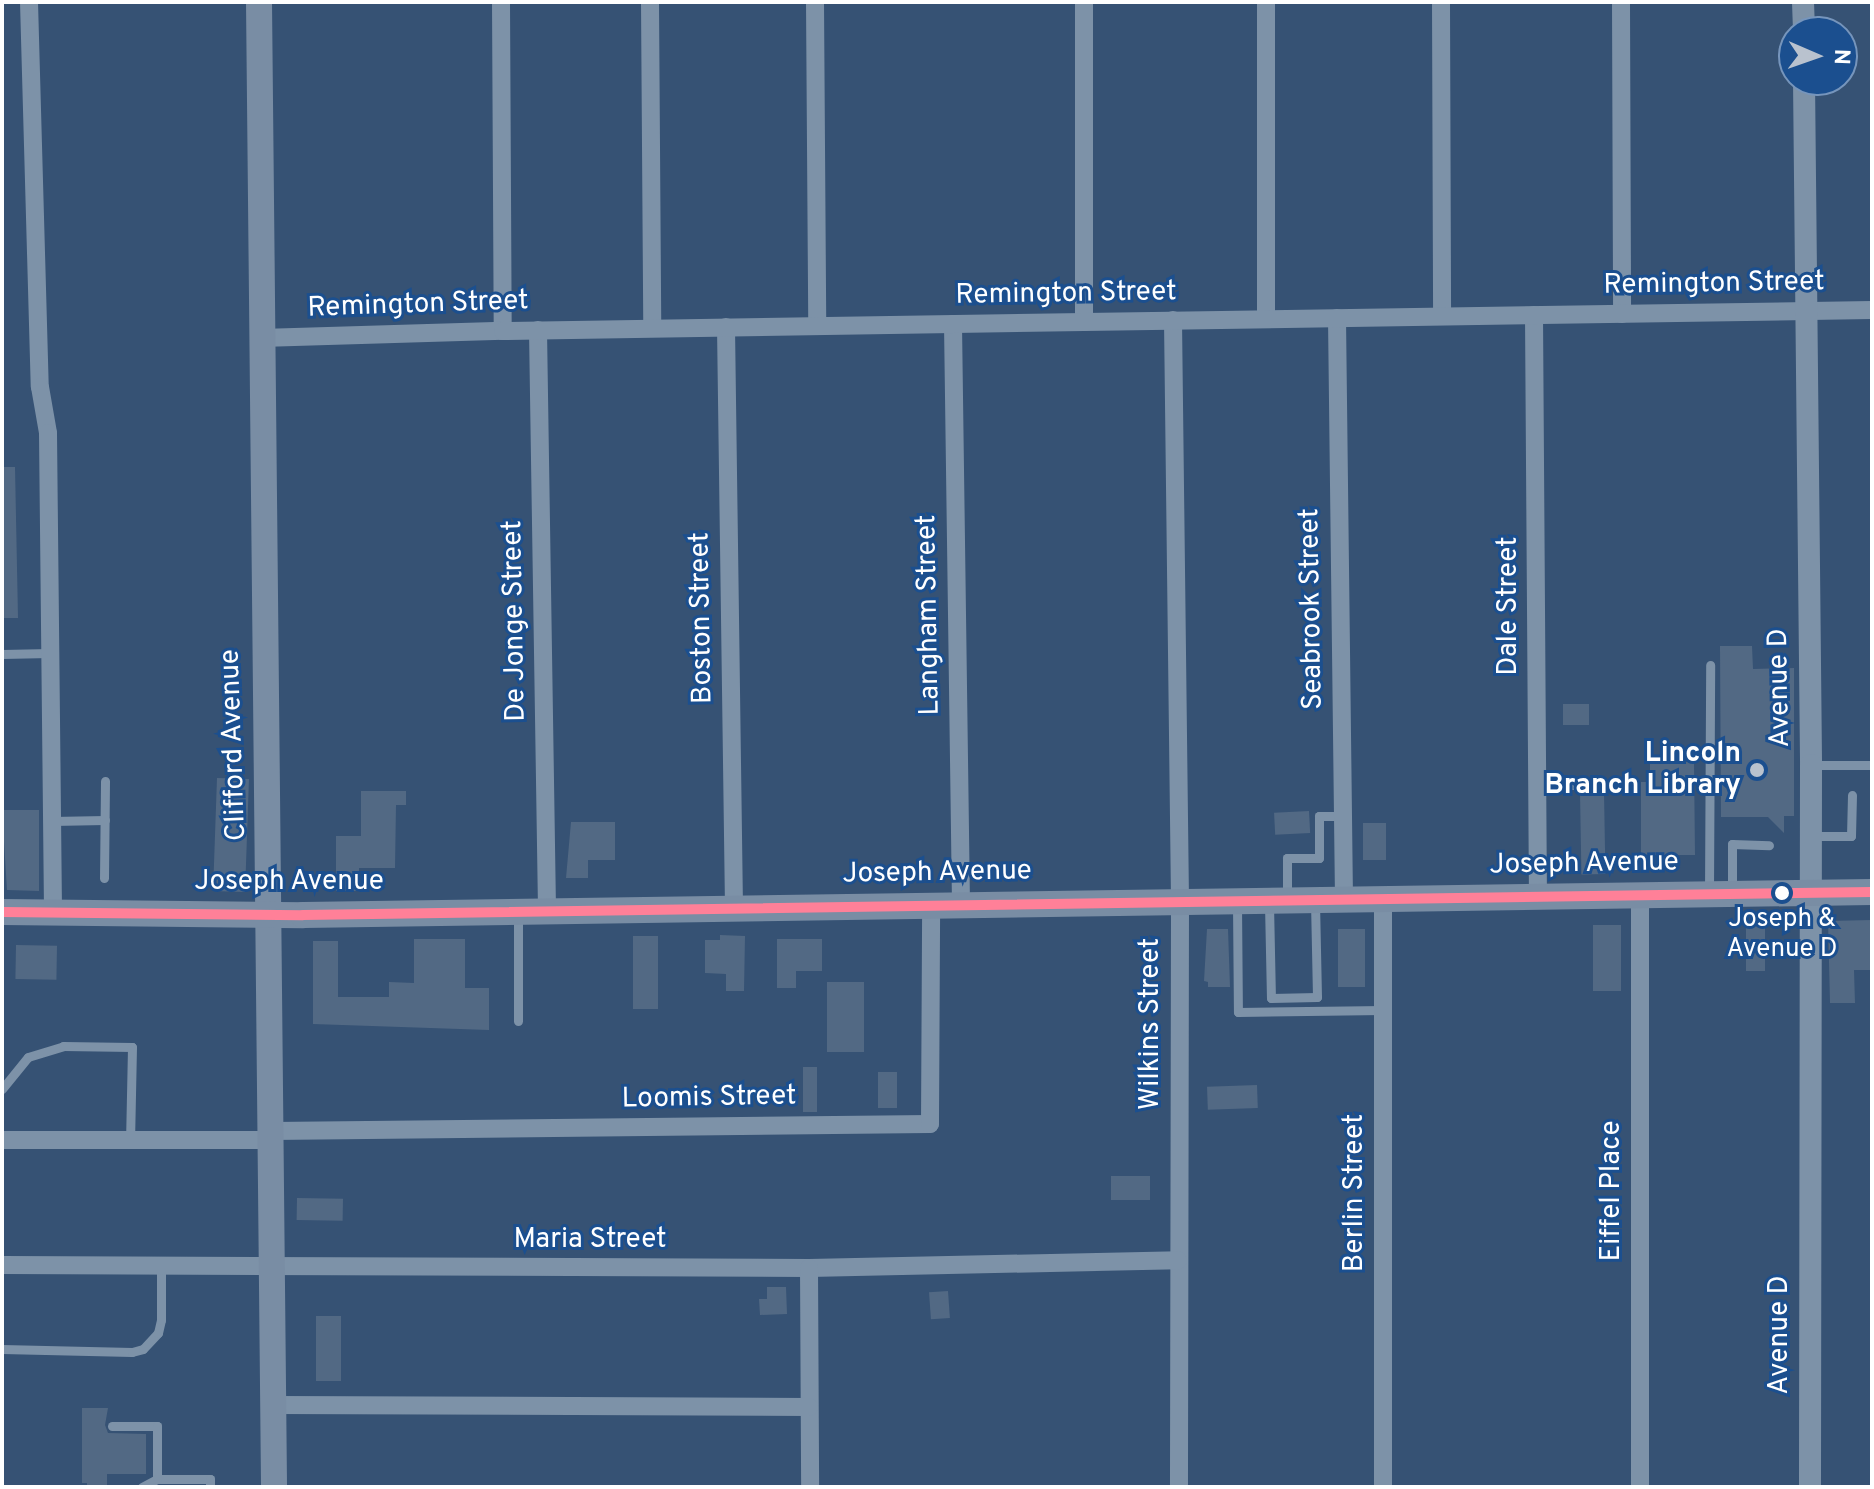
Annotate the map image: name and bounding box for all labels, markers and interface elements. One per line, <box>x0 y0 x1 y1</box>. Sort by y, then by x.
north arrow <box>1778 16 1858 96</box>
text: N <box>1827 48 1854 65</box>
street label: Remington Street <box>1603 265 1825 303</box>
street label: Remington Street <box>955 275 1177 313</box>
street label: Remington Street <box>307 284 529 326</box>
street label: Seabrook Street <box>1293 508 1331 710</box>
street label: Langham Street <box>910 514 948 716</box>
street label: De Jonge Street <box>496 520 534 722</box>
street label: Boston Street <box>684 532 720 704</box>
street label: Dale Street <box>1492 536 1526 676</box>
street label: Avenue D <box>1762 628 1798 748</box>
street label: Clifford Avenue <box>214 648 254 842</box>
place label: Lincoln Branch Library <box>1545 737 1741 803</box>
marker: Lincoln Branch Library <box>1748 761 1766 779</box>
street label: Joseph Avenue <box>1488 846 1680 882</box>
street label: Joseph Avenue <box>841 855 1033 891</box>
street label: Joseph Avenue <box>194 865 384 899</box>
marker: Joseph & Avenue D <box>1774 885 1790 901</box>
place label: Joseph & Avenue D <box>1727 904 1837 966</box>
street label: Wilkins Street <box>1134 938 1168 1110</box>
street label: Loomis Street <box>621 1080 797 1116</box>
street label: Berlin Street <box>1338 1114 1372 1272</box>
street label: Eiffel Place <box>1595 1120 1629 1262</box>
street label: Maria Street <box>513 1223 667 1257</box>
street label: Avenue D <box>1763 1275 1797 1395</box>

